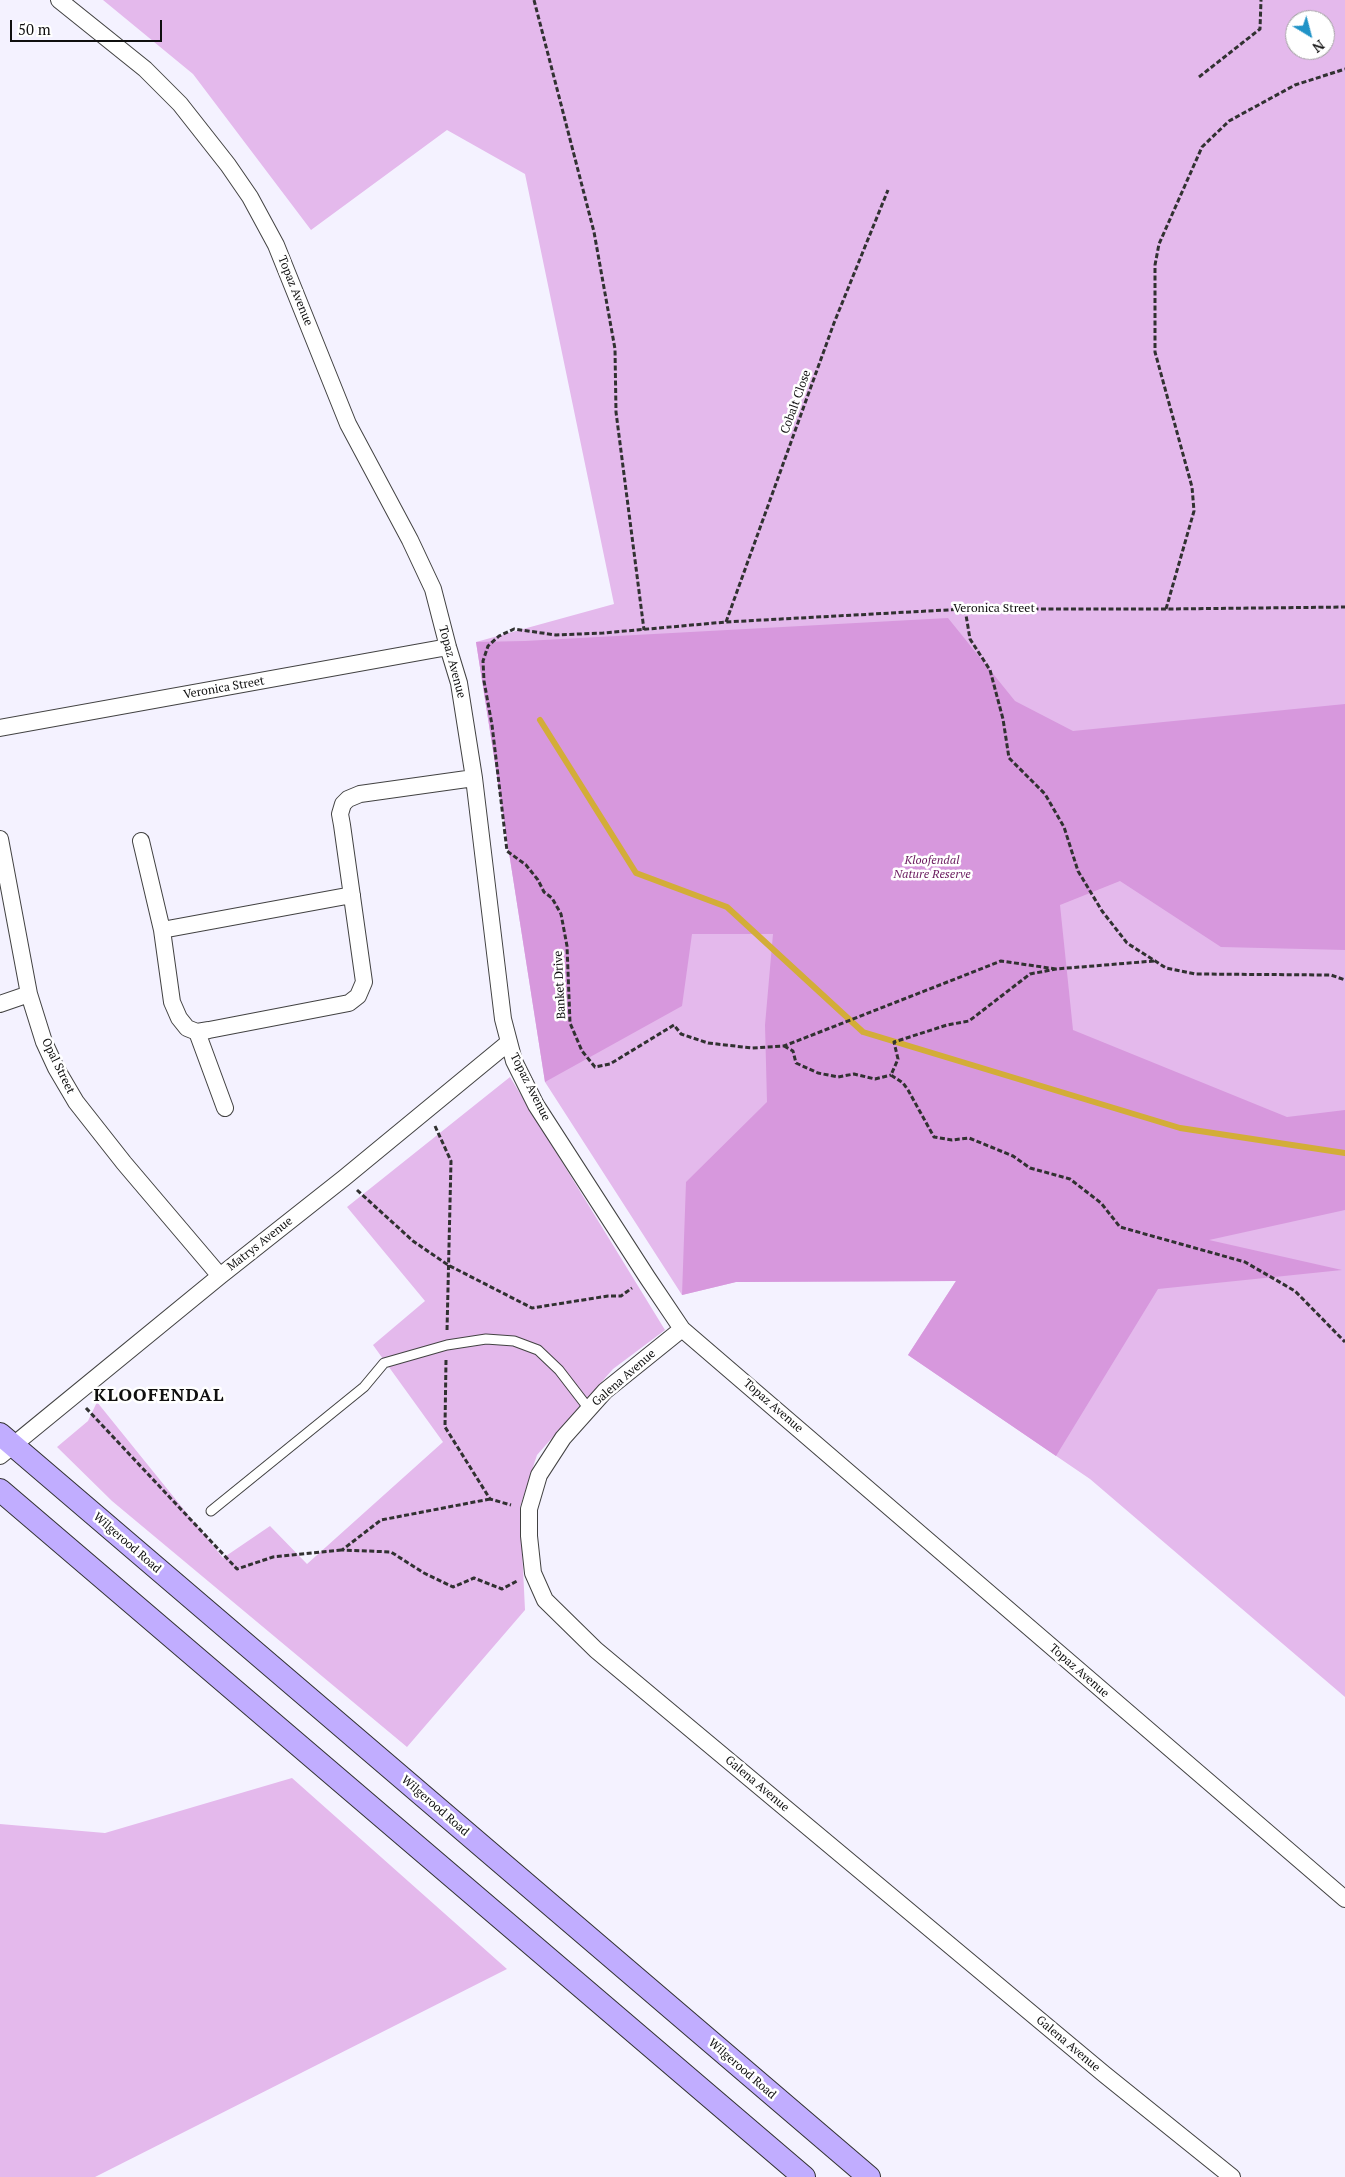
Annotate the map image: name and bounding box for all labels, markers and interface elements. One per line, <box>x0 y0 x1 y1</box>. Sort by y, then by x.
scale bar <box>12 10 165 42</box>
north arrow <box>1285 10 1335 60</box>
text: 50 m <box>18 19 51 39</box>
text: N <box>1309 36 1329 57</box>
street label: Topaz Avenue <box>274 254 316 328</box>
street label: Cobalt Close <box>778 368 814 436</box>
street label: Veronica Street <box>953 602 1035 616</box>
street label: Topaz Avenue <box>435 624 469 700</box>
street label: Veronica Street <box>183 674 265 702</box>
park label: Kloofendal Nature Reserve <box>893 854 971 882</box>
street label: Banket Drive <box>551 950 569 1020</box>
street label: Opal Street <box>38 1036 78 1096</box>
street label: Topaz Avenue <box>507 1051 553 1123</box>
street label: Matrys Avenue <box>224 1214 296 1274</box>
street label: Galena Avenue <box>589 1347 659 1409</box>
street label: Topaz Avenue <box>740 1376 806 1436</box>
district label: KLOOFENDAL <box>92 1385 226 1407</box>
street label: Wilgerood Road <box>90 1510 164 1576</box>
street label: Topaz Avenue <box>1046 1641 1112 1701</box>
street label: Galena Avenue <box>722 1753 792 1815</box>
street label: Wilgerood Road <box>398 1773 472 1839</box>
street label: Galena Avenue <box>1033 2013 1103 2075</box>
street label: Wilgerood Road <box>705 2036 779 2102</box>

